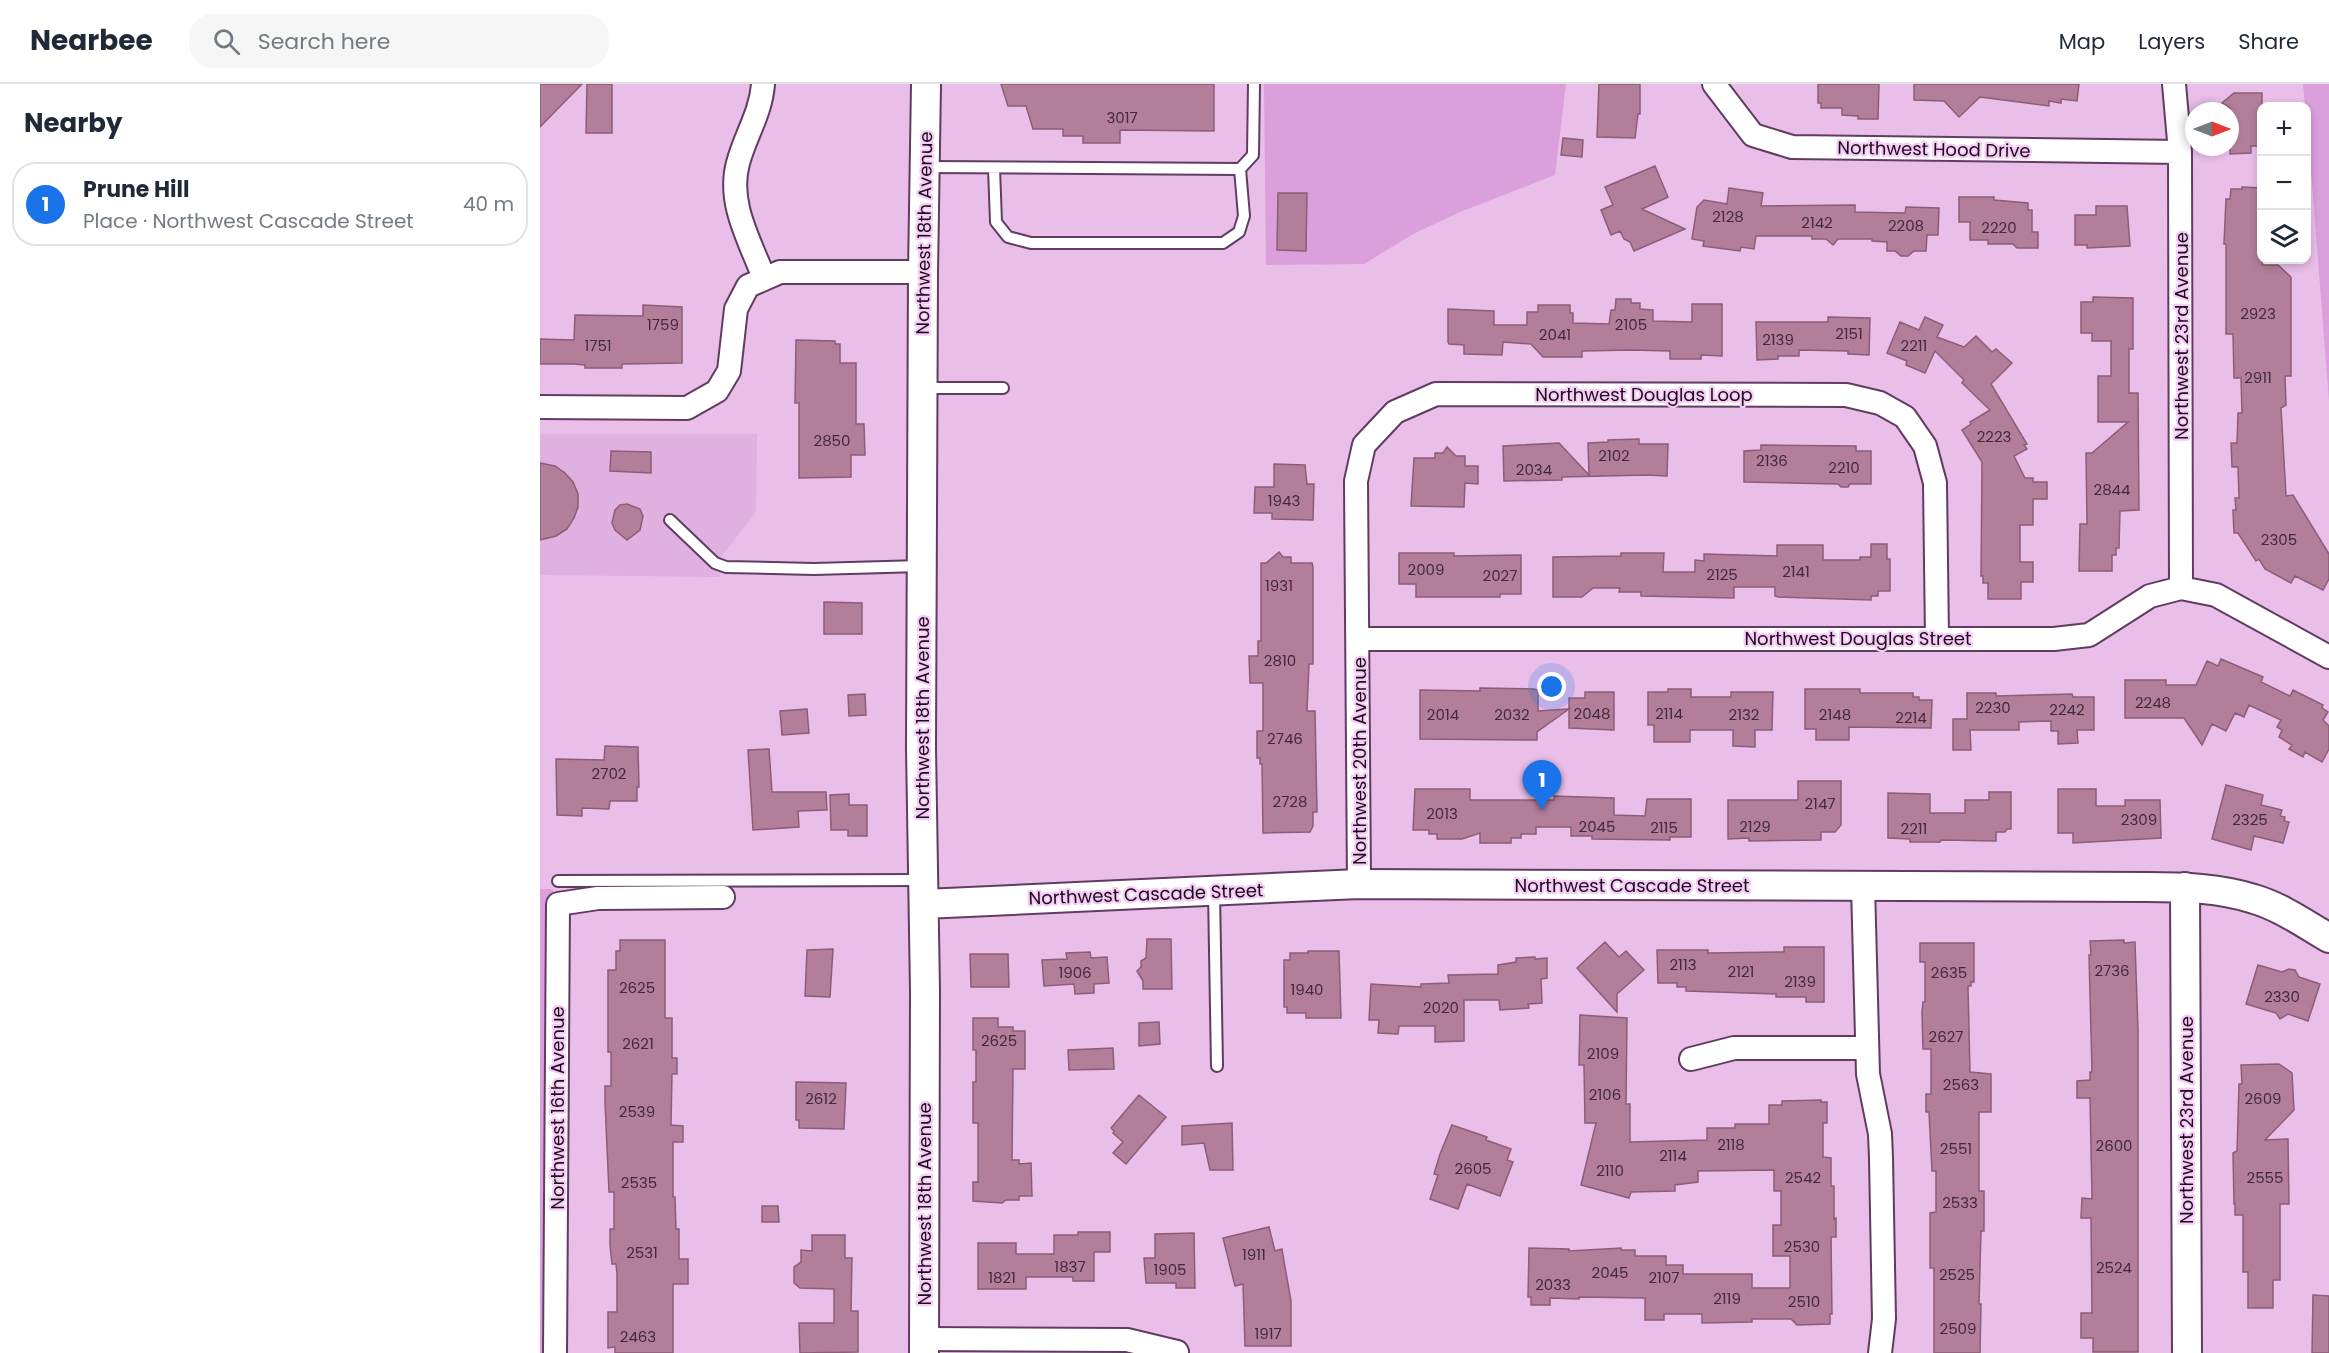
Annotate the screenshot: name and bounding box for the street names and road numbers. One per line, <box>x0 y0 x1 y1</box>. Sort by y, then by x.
street label: Northwest 18th Avenue <box>910 131 938 335</box>
street label: Northwest Hood Drive <box>1837 135 2031 163</box>
street label: Northwest 23rd Avenue <box>2169 232 2194 440</box>
street label: Northwest Douglas Loop <box>1535 382 1753 407</box>
street label: Northwest 18th Avenue <box>910 616 935 820</box>
street label: Northwest Douglas Street <box>1744 626 1972 651</box>
street label: Northwest 20th Avenue <box>1347 657 1372 865</box>
street label: Northwest Cascade Street <box>1514 873 1750 898</box>
street label: Northwest Cascade Street <box>1028 877 1264 911</box>
street label: Northwest 16th Avenue <box>545 1006 570 1210</box>
street label: Northwest 23rd Avenue <box>2174 1016 2199 1224</box>
street label: Northwest 18th Avenue <box>912 1102 937 1306</box>

